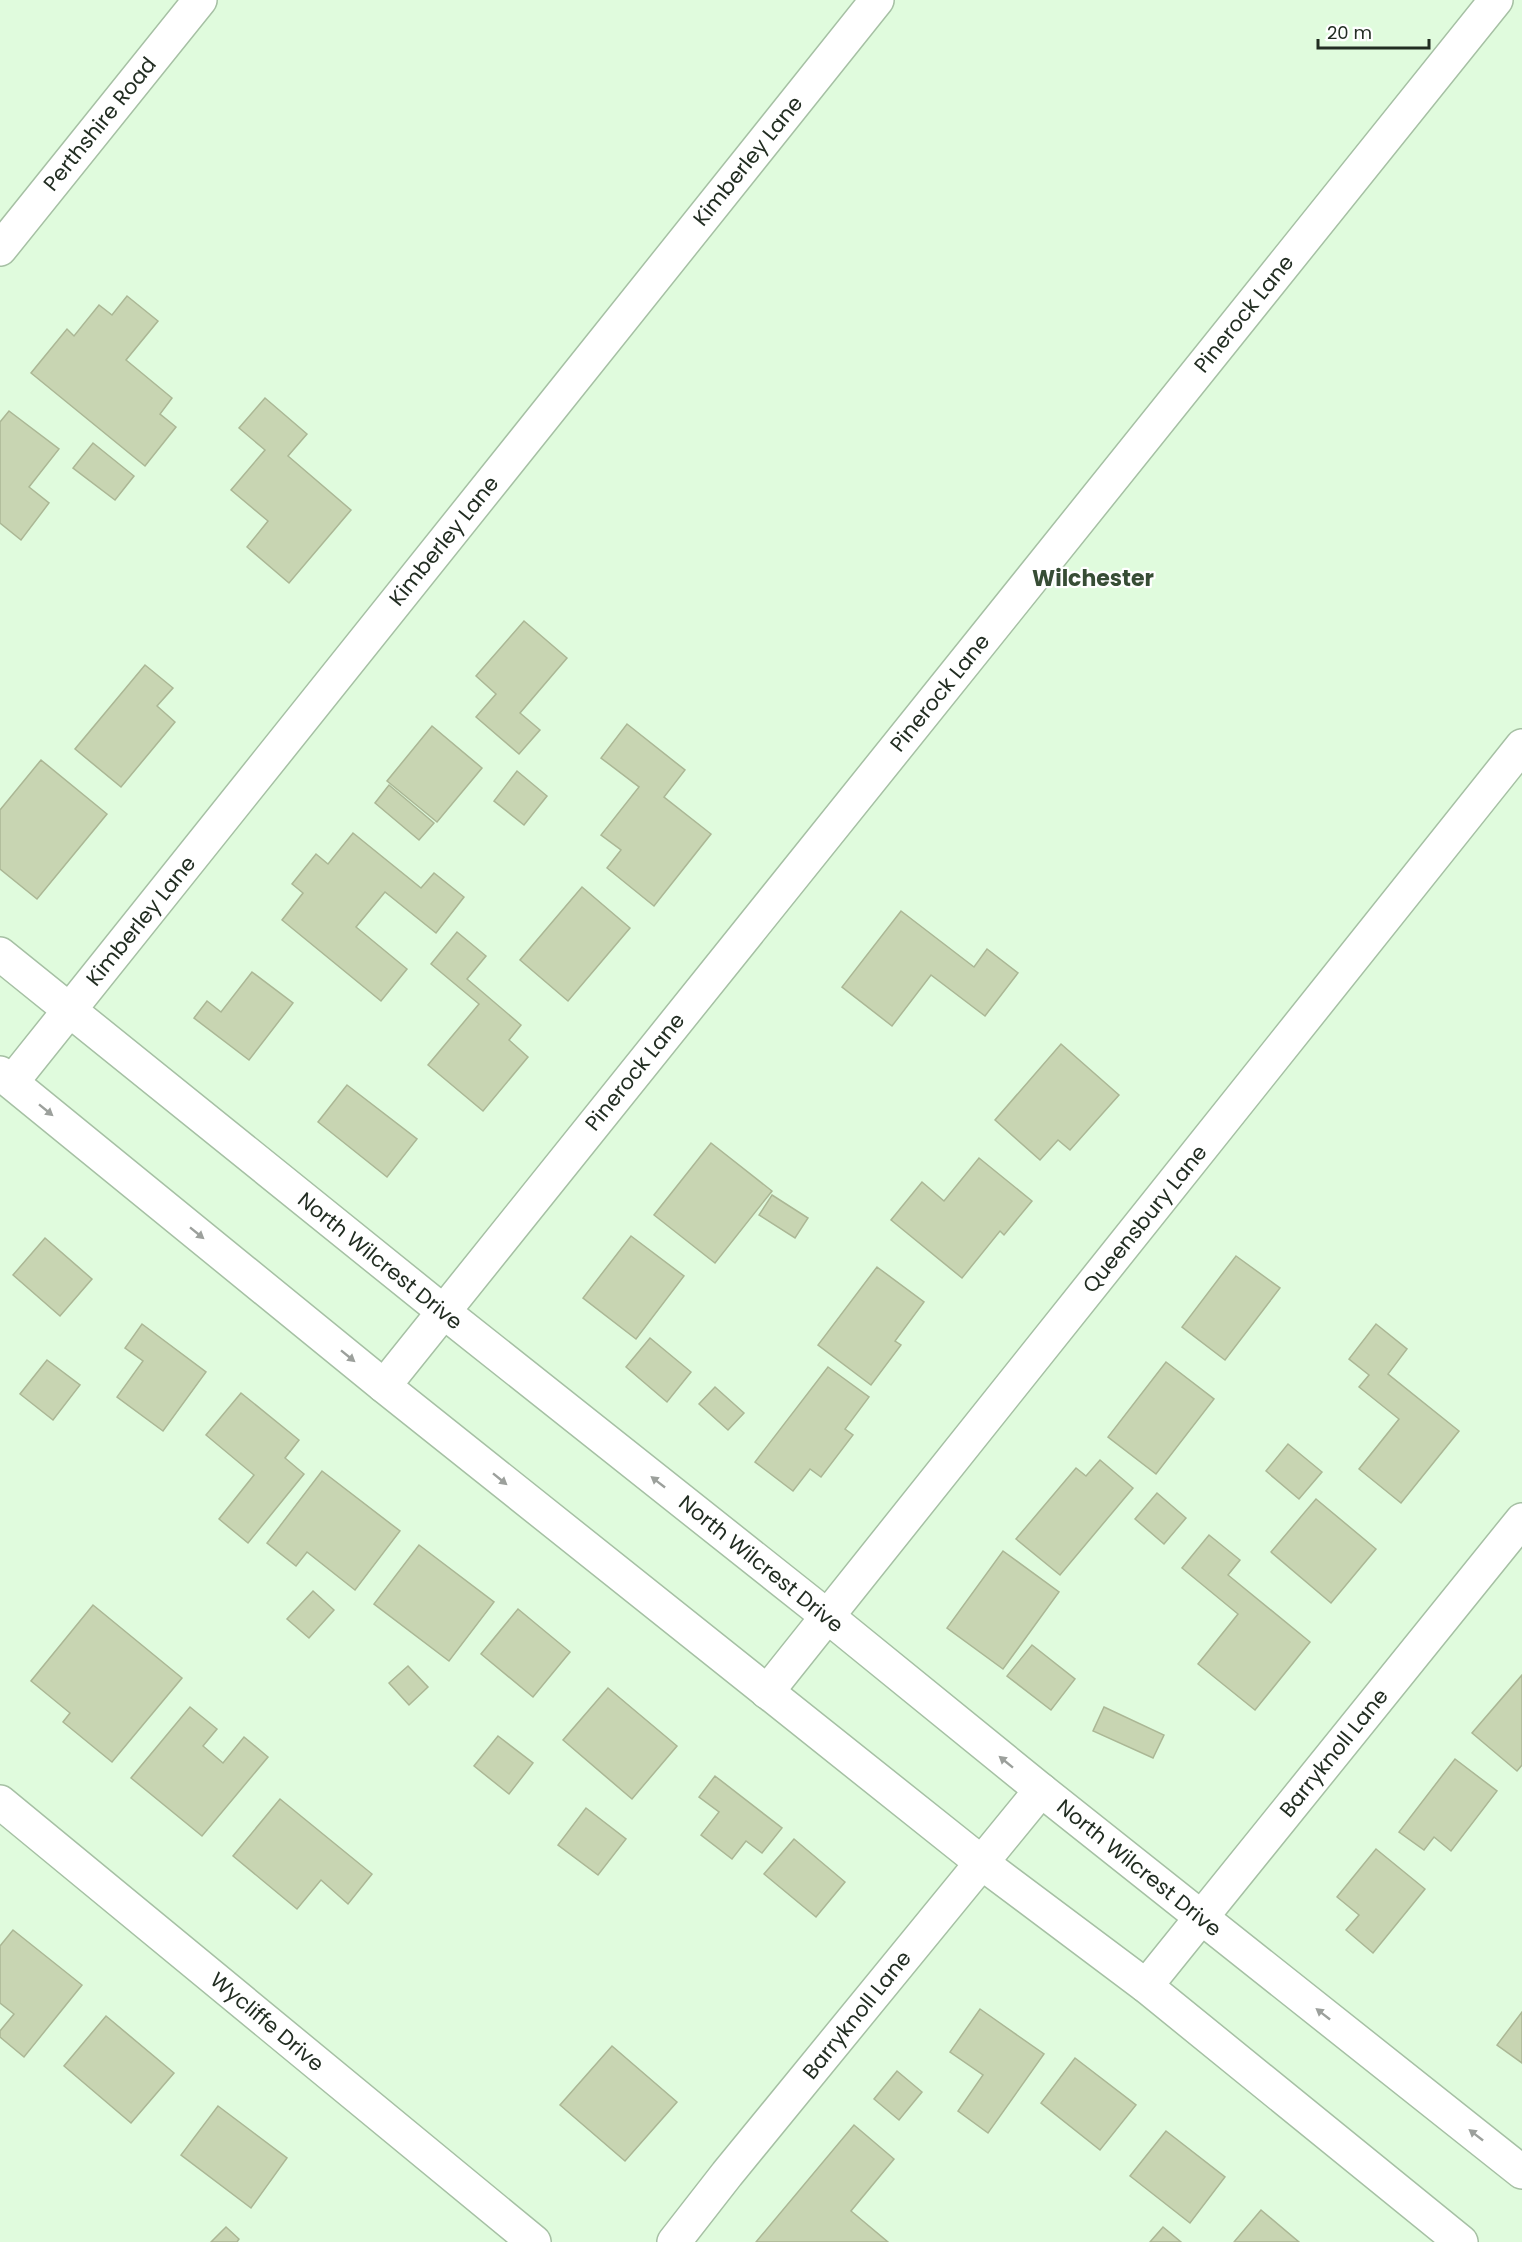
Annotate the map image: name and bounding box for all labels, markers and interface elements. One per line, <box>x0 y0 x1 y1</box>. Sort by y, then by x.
scale bar <box>1318 12 1429 50</box>
text: 20 m <box>1327 20 1372 45</box>
street label: Perthshire Road <box>37 51 163 197</box>
street label: Kimberley Lane <box>686 89 809 232</box>
street label: Pinerock Lane <box>1187 249 1300 379</box>
street label: Kimberley Lane <box>382 469 505 612</box>
district label: Wilchester <box>1032 563 1154 594</box>
street label: Pinerock Lane <box>883 628 996 758</box>
street label: Kimberley Lane <box>79 849 202 992</box>
street label: Pinerock Lane <box>578 1007 691 1137</box>
one-way arrow <box>38 1103 54 1116</box>
street label: Queensbury Lane <box>1076 1138 1213 1299</box>
street label: North Wilcrest Drive <box>292 1185 469 1336</box>
one-way arrow <box>189 1226 204 1239</box>
one-way arrow <box>340 1350 356 1363</box>
one-way arrow <box>492 1472 508 1485</box>
one-way arrow <box>651 1476 666 1489</box>
street label: North Wilcrest Drive <box>673 1488 850 1639</box>
street label: Barryknoll Lane <box>1273 1682 1395 1823</box>
one-way arrow <box>999 1756 1014 1769</box>
street label: North Wilcrest Drive <box>1051 1792 1228 1943</box>
street label: Barryknoll Lane <box>796 1944 918 2085</box>
street label: Wycliffe Drive <box>204 1965 330 2078</box>
one-way arrow <box>1315 2008 1331 2021</box>
one-way arrow <box>1468 2129 1484 2142</box>

